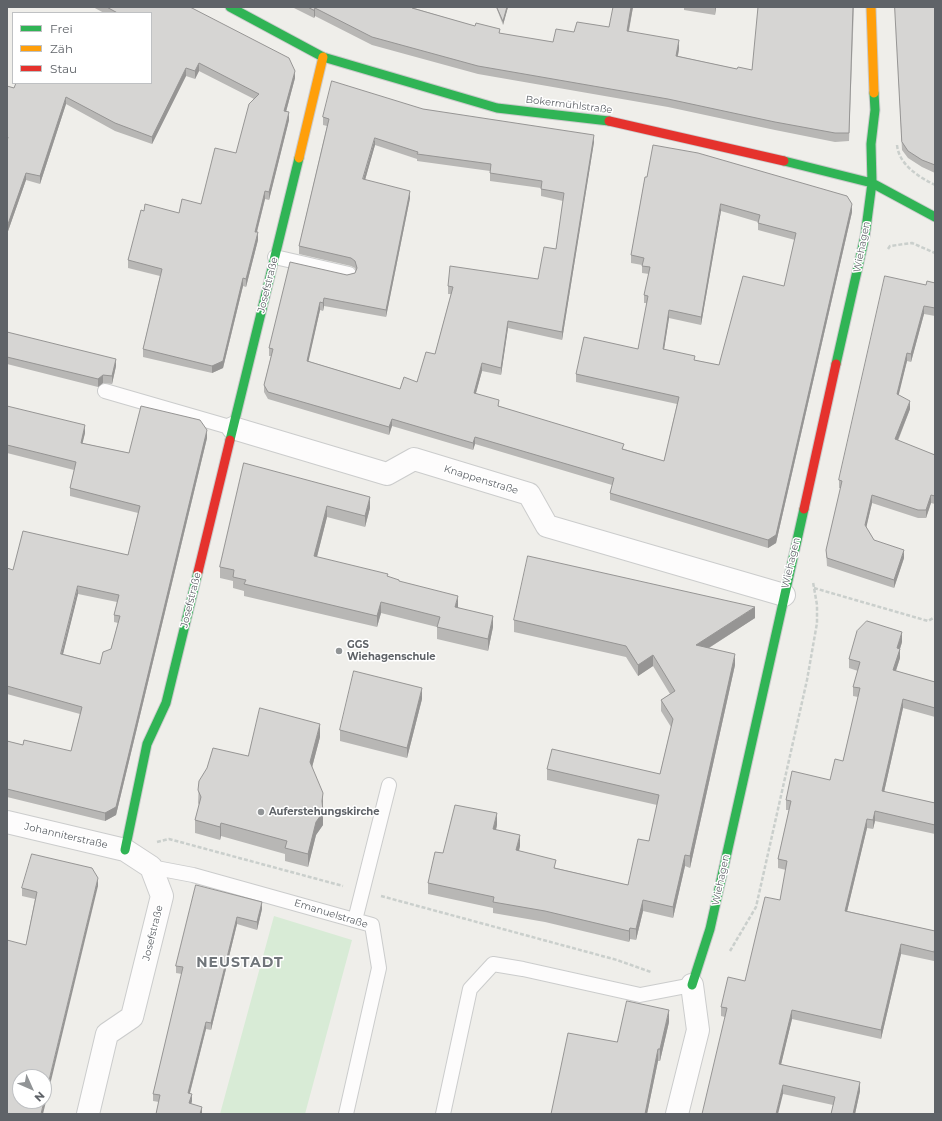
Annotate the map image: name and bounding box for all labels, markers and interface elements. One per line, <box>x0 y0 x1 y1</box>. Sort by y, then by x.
legend <box>12 12 152 84</box>
text: Frei <box>50 21 73 36</box>
text: Zäh <box>50 41 73 56</box>
text: Stau <box>50 61 77 76</box>
street label: Bokermühlstraße <box>525 94 613 116</box>
street label: Wiehagen <box>851 220 873 274</box>
street label: Josefstraße <box>255 256 281 314</box>
street label: Knappenstraße <box>442 463 520 497</box>
street label: Wiehagen <box>779 536 803 590</box>
street label: Josefstraße <box>178 571 204 629</box>
place label: GGS Wiehagenschule <box>347 639 436 662</box>
marker: GGS Wiehagenschule <box>334 646 344 656</box>
place label: Auferstehungskirche <box>269 806 380 818</box>
marker: Auferstehungskirche <box>256 807 266 817</box>
street label: Johanniterstraße <box>23 821 109 851</box>
street label: Wiehagen <box>710 853 732 907</box>
street label: Emanuelstraße <box>293 897 369 931</box>
street label: Josefstraße <box>140 904 166 962</box>
district label: NEUSTADT <box>196 955 284 971</box>
north arrow <box>12 1069 52 1109</box>
text: N <box>32 1089 48 1105</box>

